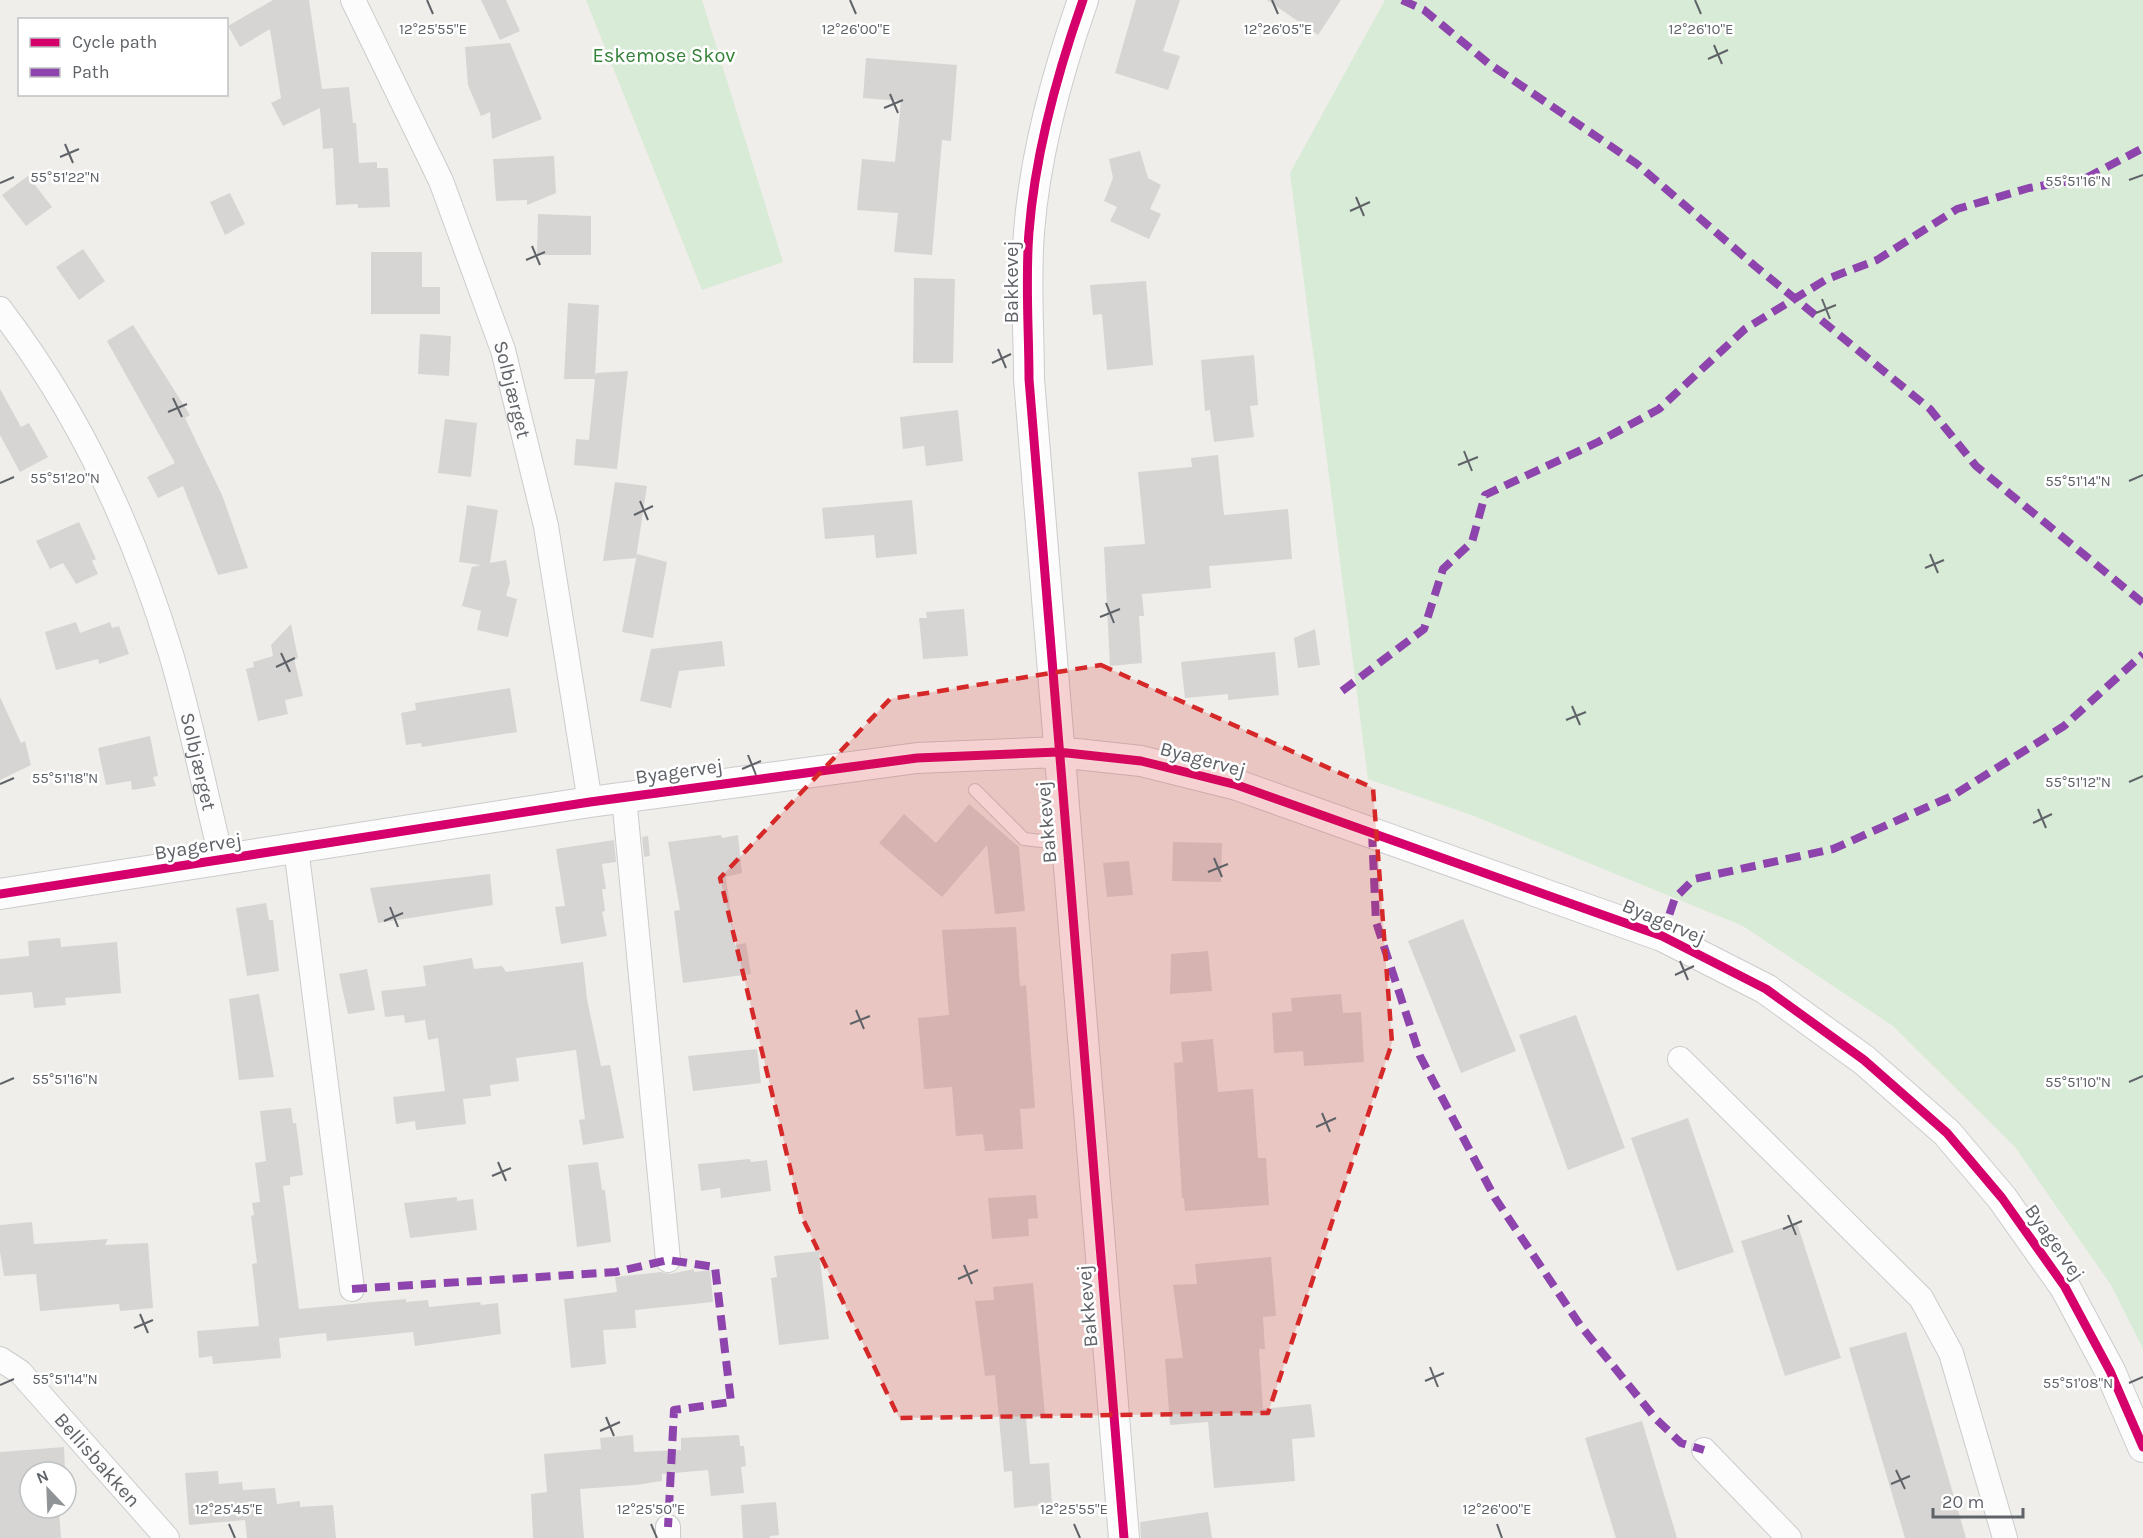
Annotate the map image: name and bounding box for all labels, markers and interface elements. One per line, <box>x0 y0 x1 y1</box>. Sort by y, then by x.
legend <box>18 18 228 96</box>
text: 12°25'55"E <box>399 20 467 38</box>
text: 12°26'00"E <box>822 20 890 38</box>
text: 12°26'05"E <box>1244 20 1312 38</box>
text: 12°26'10"E <box>1669 20 1733 38</box>
text: Cycle path <box>72 31 157 53</box>
park label: Eskemose Skov <box>593 44 735 67</box>
text: Path <box>72 61 110 83</box>
text: 55°51'22"N <box>30 168 100 186</box>
text: 55°51'16"N <box>2045 172 2111 190</box>
street label: Bakkevej <box>1000 241 1023 323</box>
street label: Solbjærget <box>489 338 535 441</box>
text: 55°51'20"N <box>30 469 100 487</box>
text: 55°51'14"N <box>2045 472 2111 490</box>
street label: Solbjærget <box>175 710 221 813</box>
street label: Byagervej <box>1157 737 1248 782</box>
street label: Byagervej <box>634 754 724 789</box>
text: 55°51'18"N <box>32 769 98 787</box>
text: 55°51'12"N <box>2045 773 2111 791</box>
street label: Bakkevej <box>1031 780 1062 864</box>
street label: Byagervej <box>153 828 243 865</box>
street label: Byagervej <box>1619 894 1709 949</box>
text: 55°51'16"N <box>32 1070 98 1088</box>
text: 55°51'10"N <box>2045 1073 2111 1091</box>
street label: Byagervej <box>2020 1200 2089 1285</box>
street label: Bakkevej <box>1072 1264 1103 1348</box>
text: 55°51'14"N <box>32 1370 98 1388</box>
text: 55°51'08"N <box>2043 1374 2113 1392</box>
street label: Bellisbakken <box>49 1408 145 1512</box>
north arrow <box>18 1460 78 1520</box>
text: N <box>33 1466 51 1488</box>
scale bar <box>1933 1481 2023 1519</box>
text: 20 m <box>1942 1491 1984 1513</box>
text: 12°25'45"E <box>195 1500 263 1518</box>
text: 12°25'50"E <box>617 1500 685 1518</box>
text: 12°25'55"E <box>1040 1500 1108 1518</box>
text: 12°26'00"E <box>1463 1500 1531 1518</box>

